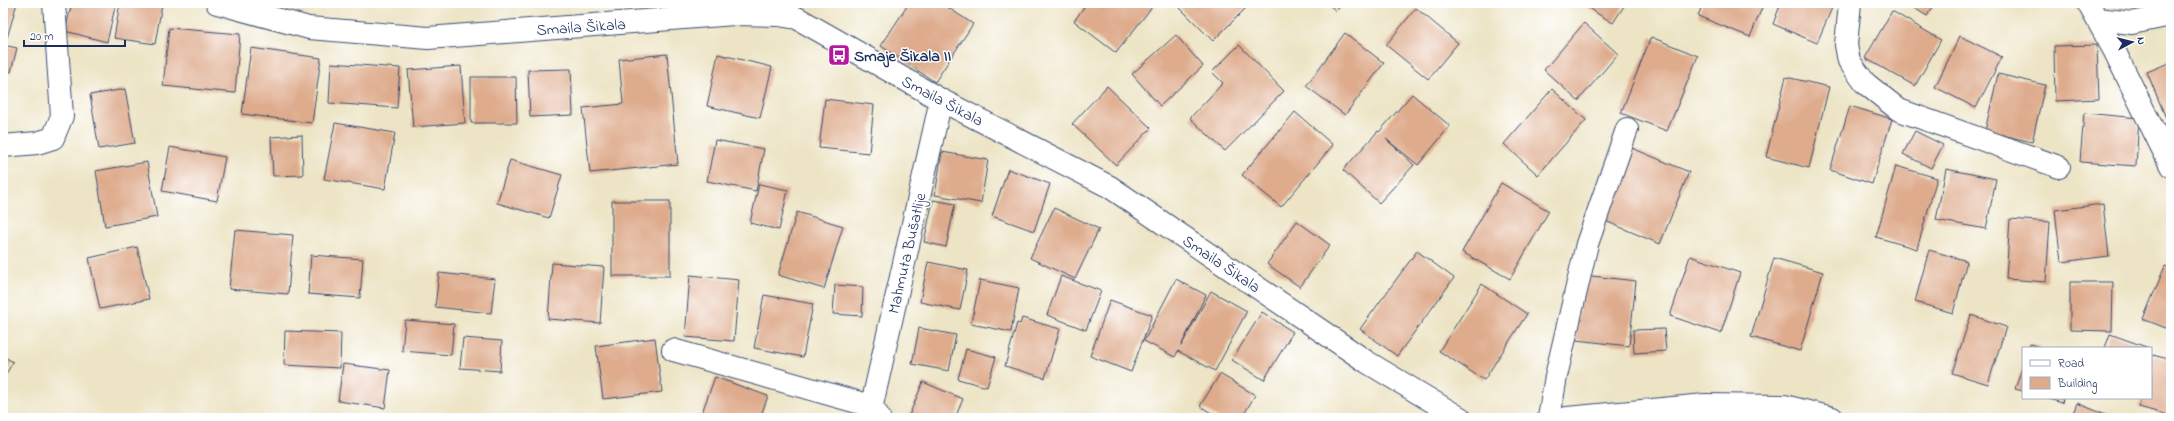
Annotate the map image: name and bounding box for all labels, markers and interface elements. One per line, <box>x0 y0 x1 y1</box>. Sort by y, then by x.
street label: Smaila Šikala <box>536 13 627 43</box>
scale bar <box>24 22 125 48</box>
north arrow <box>2112 22 2152 62</box>
text: 20 m <box>30 28 53 46</box>
text: N <box>2133 36 2149 46</box>
bus stop icon: Smaje Šikala II <box>826 42 852 68</box>
place label: Smaje Šikala II <box>854 45 952 69</box>
street label: Smaila Šikala <box>897 70 987 133</box>
street label: Mahmuta Bušatlije <box>882 190 934 316</box>
street label: Smaila Šikala <box>1177 230 1265 300</box>
legend <box>2022 347 2152 399</box>
text: Road <box>2058 355 2084 373</box>
text: Building <box>2057 375 2097 394</box>

